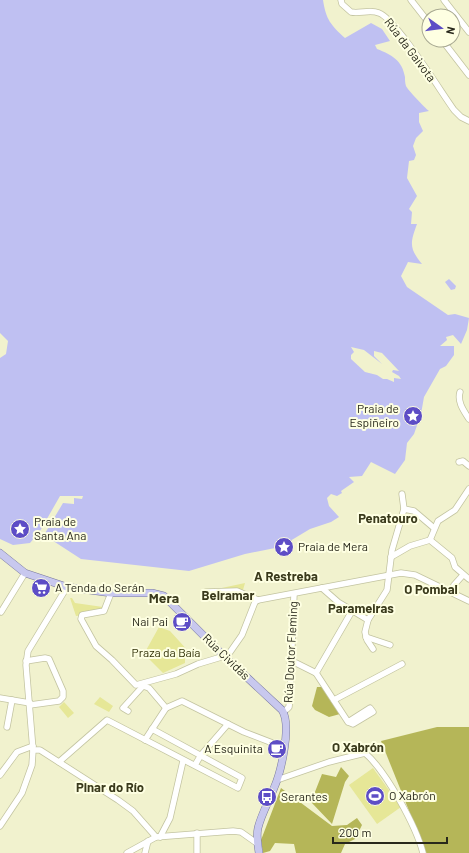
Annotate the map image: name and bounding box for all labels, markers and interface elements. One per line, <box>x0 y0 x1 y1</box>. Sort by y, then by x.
north arrow <box>421 8 461 48</box>
street label: Rúa da Gaivota <box>382 15 439 84</box>
text: N <box>444 25 458 36</box>
place label: Praia de Espiñeiro <box>350 401 399 429</box>
place icon: Praia de Espiñeiro <box>402 405 424 427</box>
district label: Penatouro <box>358 510 418 526</box>
place label: Praia de Santa Ana <box>34 514 86 542</box>
place icon: Praia de Santa Ana <box>9 518 31 540</box>
place icon: Praia de Mera <box>273 536 295 558</box>
place label: Praia de Mera <box>298 539 368 553</box>
district label: A Restreba <box>254 568 318 584</box>
supermarket icon: A Tenda do Serán <box>30 577 52 599</box>
place label: A Tenda do Serán <box>55 580 144 594</box>
district label: O Pombal <box>404 581 458 597</box>
district label: Beiramar <box>202 587 254 603</box>
district label: Mera <box>149 589 179 606</box>
district label: Parameiras <box>328 600 394 616</box>
street label: Rúa Doutor Fleming <box>280 601 300 703</box>
cafe icon: Nai Pai <box>171 611 193 633</box>
place label: Nai Pai <box>132 614 168 628</box>
street label: Rúa Cividás <box>200 630 253 682</box>
park label: Praza da Baía <box>132 645 200 659</box>
cafe icon: A Esquinita <box>266 738 288 760</box>
district label: O Xabrón <box>332 739 384 755</box>
place label: A Esquinita <box>204 741 263 755</box>
district label: Pinar do Río <box>76 779 144 795</box>
sports icon: O Xabrón <box>364 785 386 807</box>
bus stop icon: Serantes <box>256 786 278 808</box>
place label: O Xabrón <box>389 788 436 802</box>
place label: Serantes <box>281 789 328 803</box>
scale bar <box>333 819 447 845</box>
text: 200 m <box>339 825 371 839</box>

